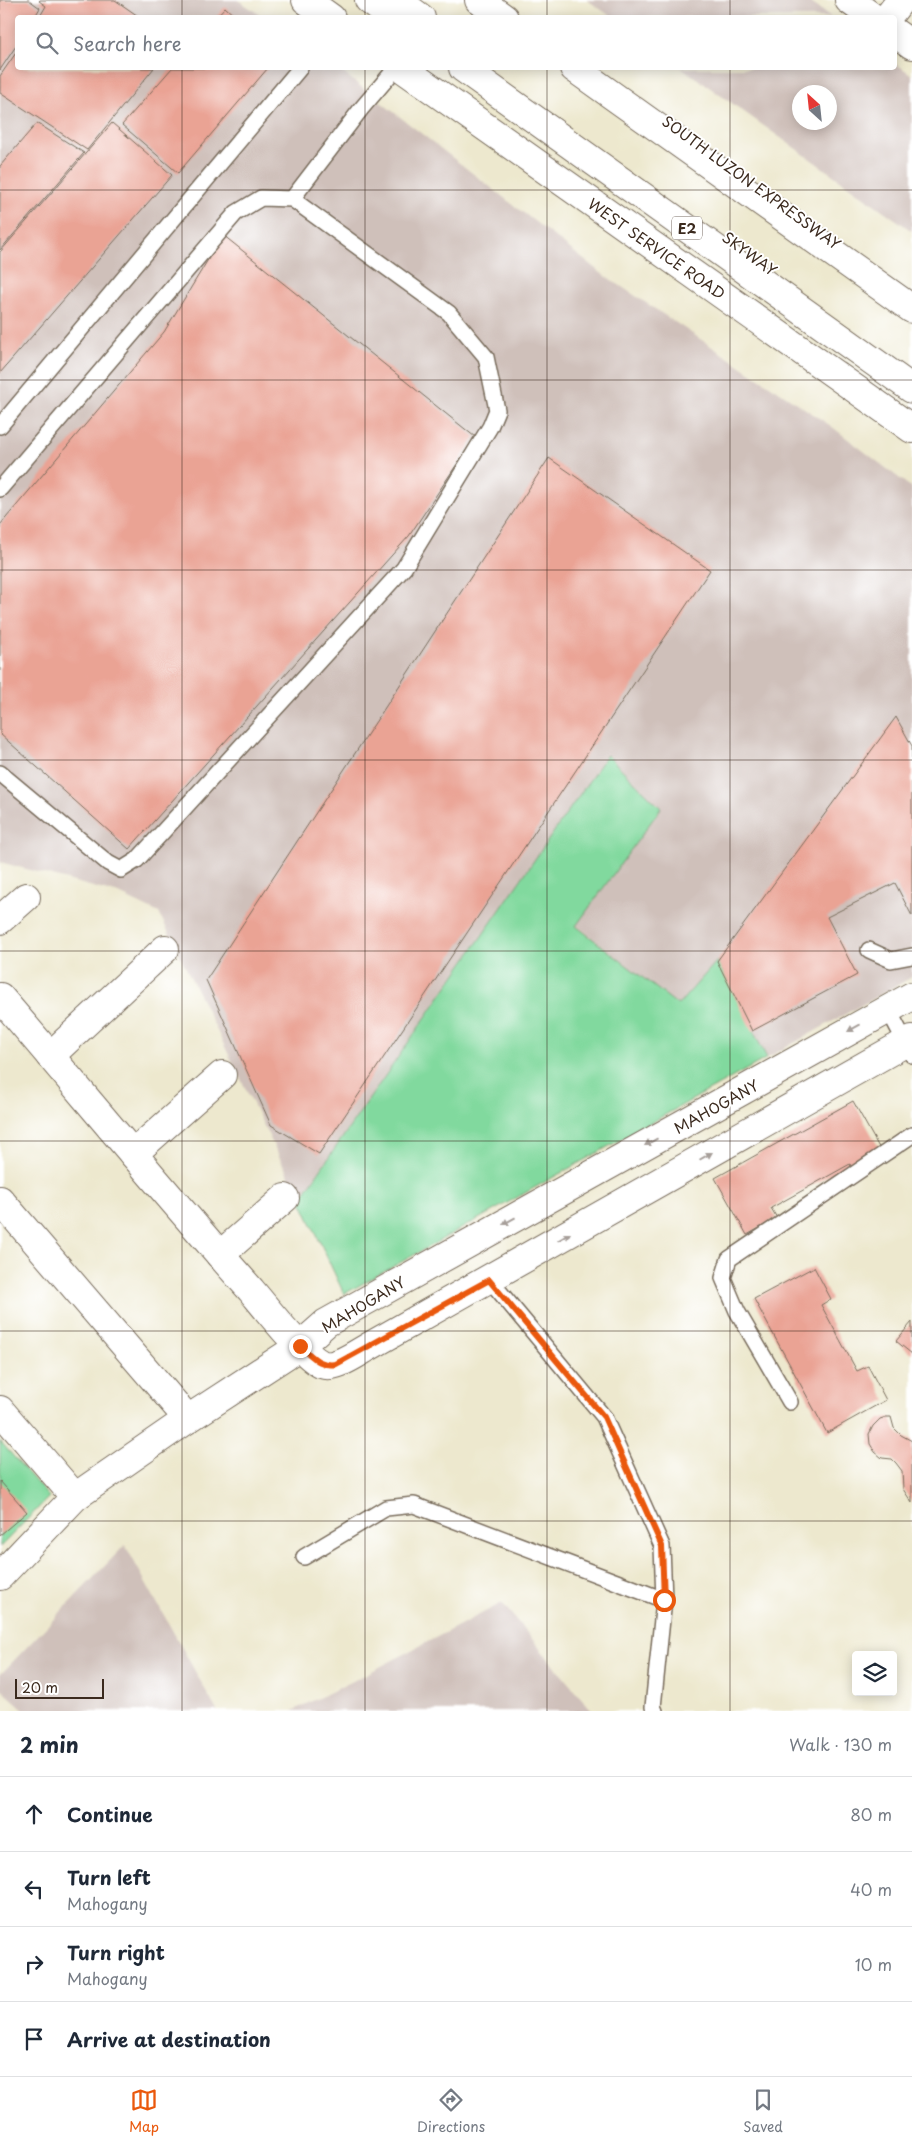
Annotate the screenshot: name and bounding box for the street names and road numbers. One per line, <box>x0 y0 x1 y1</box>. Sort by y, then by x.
street label: SOUTH LUZON EXPRESSWAY <box>658 109 846 255</box>
street label: WEST SERVICE ROAD <box>584 192 730 304</box>
road number: E2 <box>672 217 702 240</box>
street label: SKYWAY <box>718 225 783 281</box>
street label: MAHOGANY <box>669 1073 763 1139</box>
street label: MAHOGANY <box>317 1270 410 1338</box>

